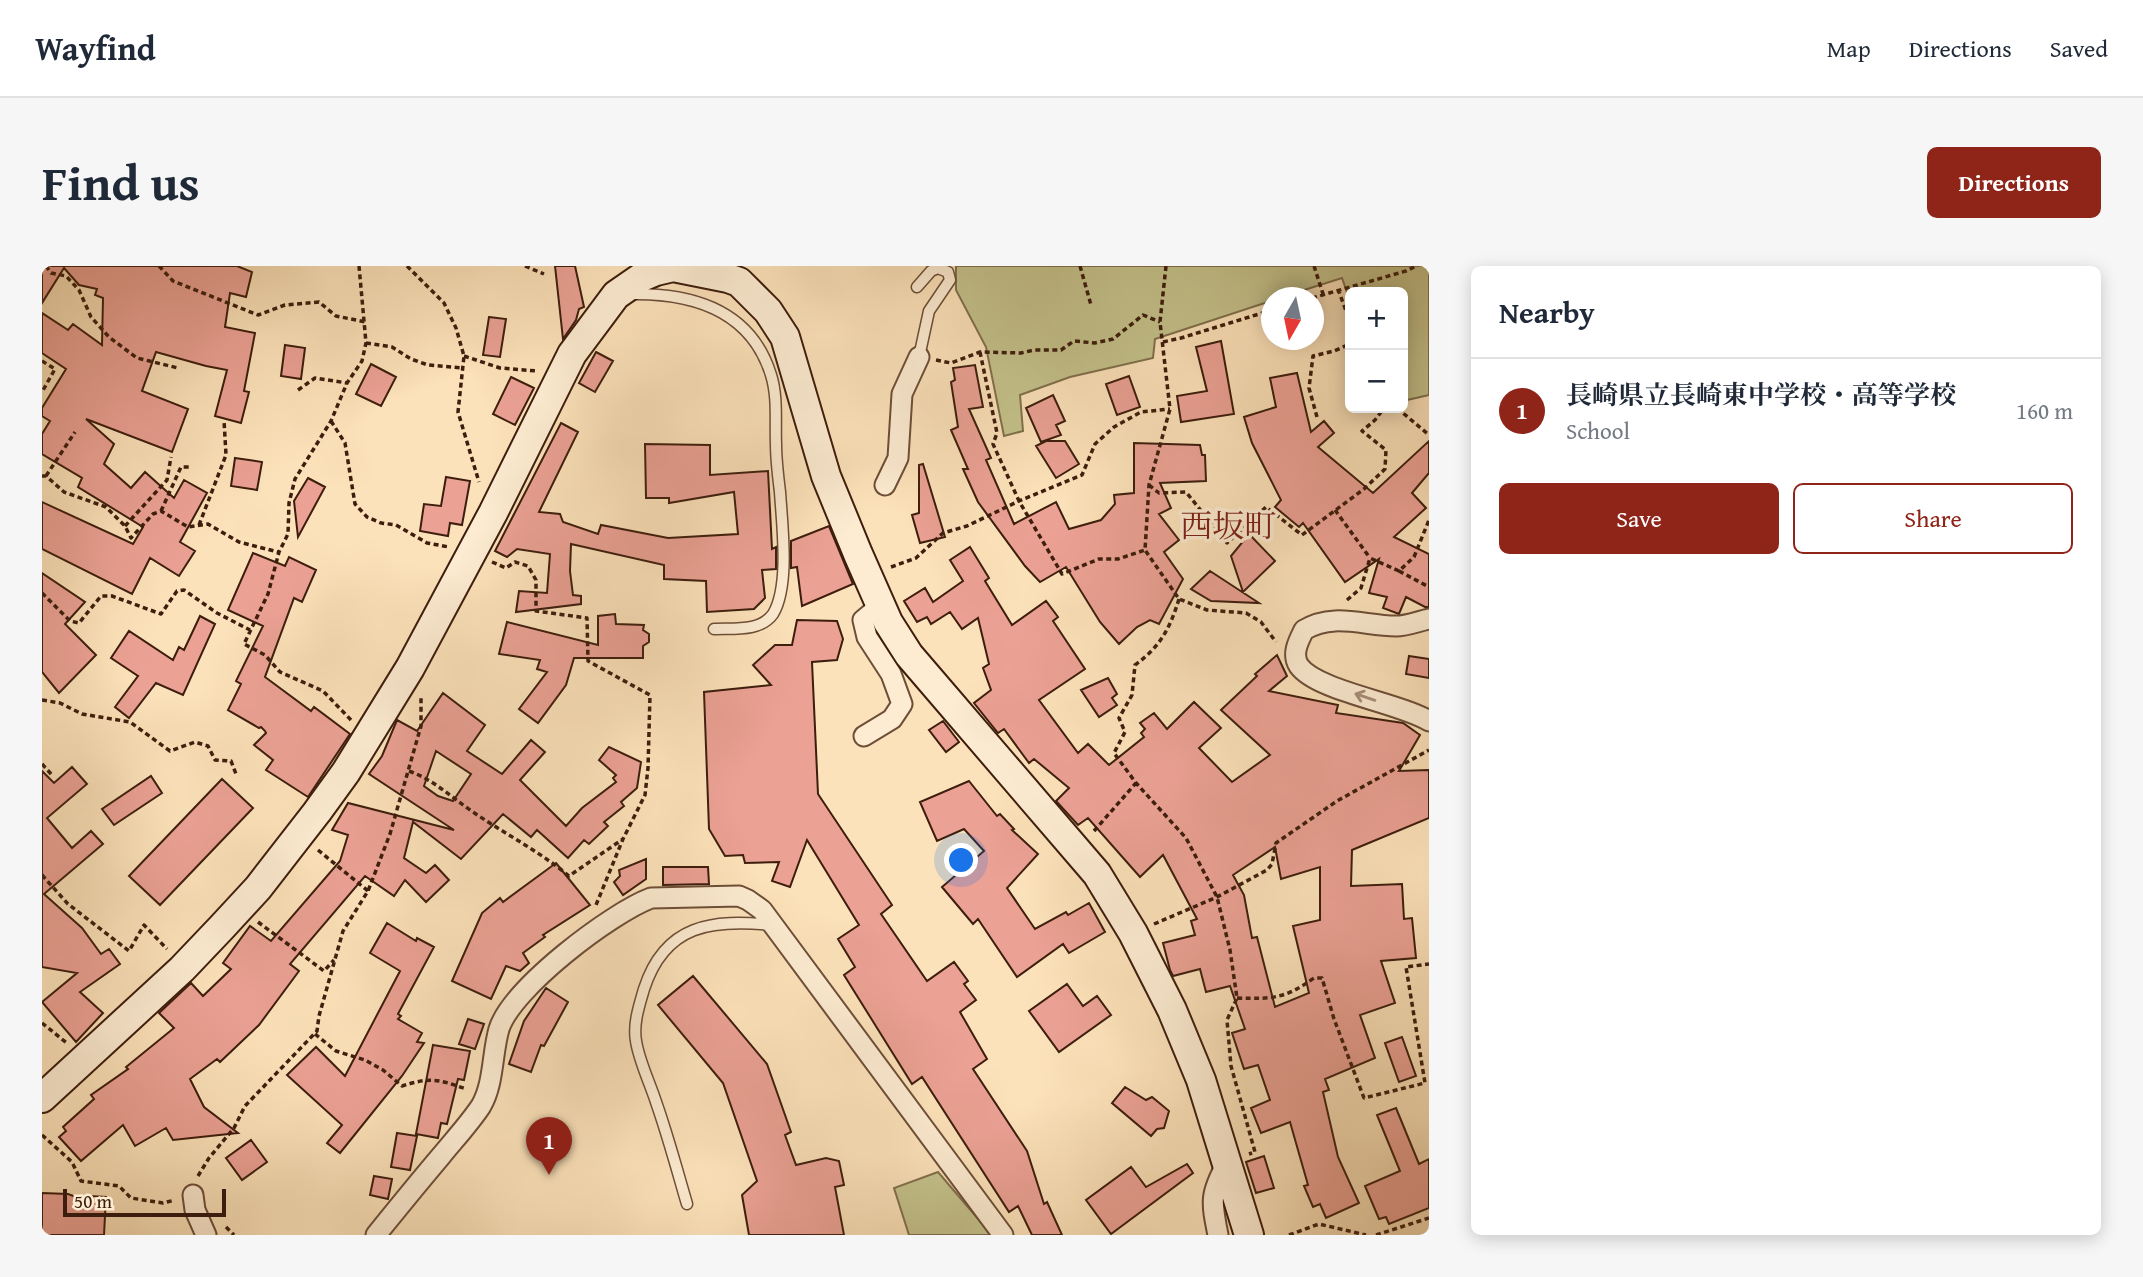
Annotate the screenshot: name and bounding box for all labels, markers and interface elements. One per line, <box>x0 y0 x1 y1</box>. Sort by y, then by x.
text: Wayfind <box>35 24 156 72</box>
text: Map <box>1827 31 1871 66</box>
text: Directions <box>1909 31 2012 66</box>
text: Saved <box>2050 31 2108 66</box>
text: Find us <box>42 146 200 218</box>
button: Directions <box>1927 147 2101 218</box>
north arrow <box>1261 287 1324 350</box>
map controls <box>1345 287 1408 413</box>
button: + <box>1345 287 1408 350</box>
text: Nearby <box>1499 290 1595 334</box>
button: − <box>1345 350 1408 413</box>
text: 長崎県立長崎東中学校・高等学校 <box>1566 375 1956 414</box>
text: 1 <box>1516 394 1528 427</box>
text: 160 m <box>2016 394 2073 427</box>
text: School <box>1566 414 1630 447</box>
button: Save <box>1499 483 1779 554</box>
button: Share <box>1793 483 2073 554</box>
district label: 西坂町 <box>1180 502 1276 549</box>
one-way arrow <box>1355 690 1377 702</box>
your location <box>944 843 978 877</box>
pin: 1 <box>526 1117 572 1175</box>
scale bar <box>63 1186 226 1218</box>
text: 50 m <box>74 1187 112 1215</box>

